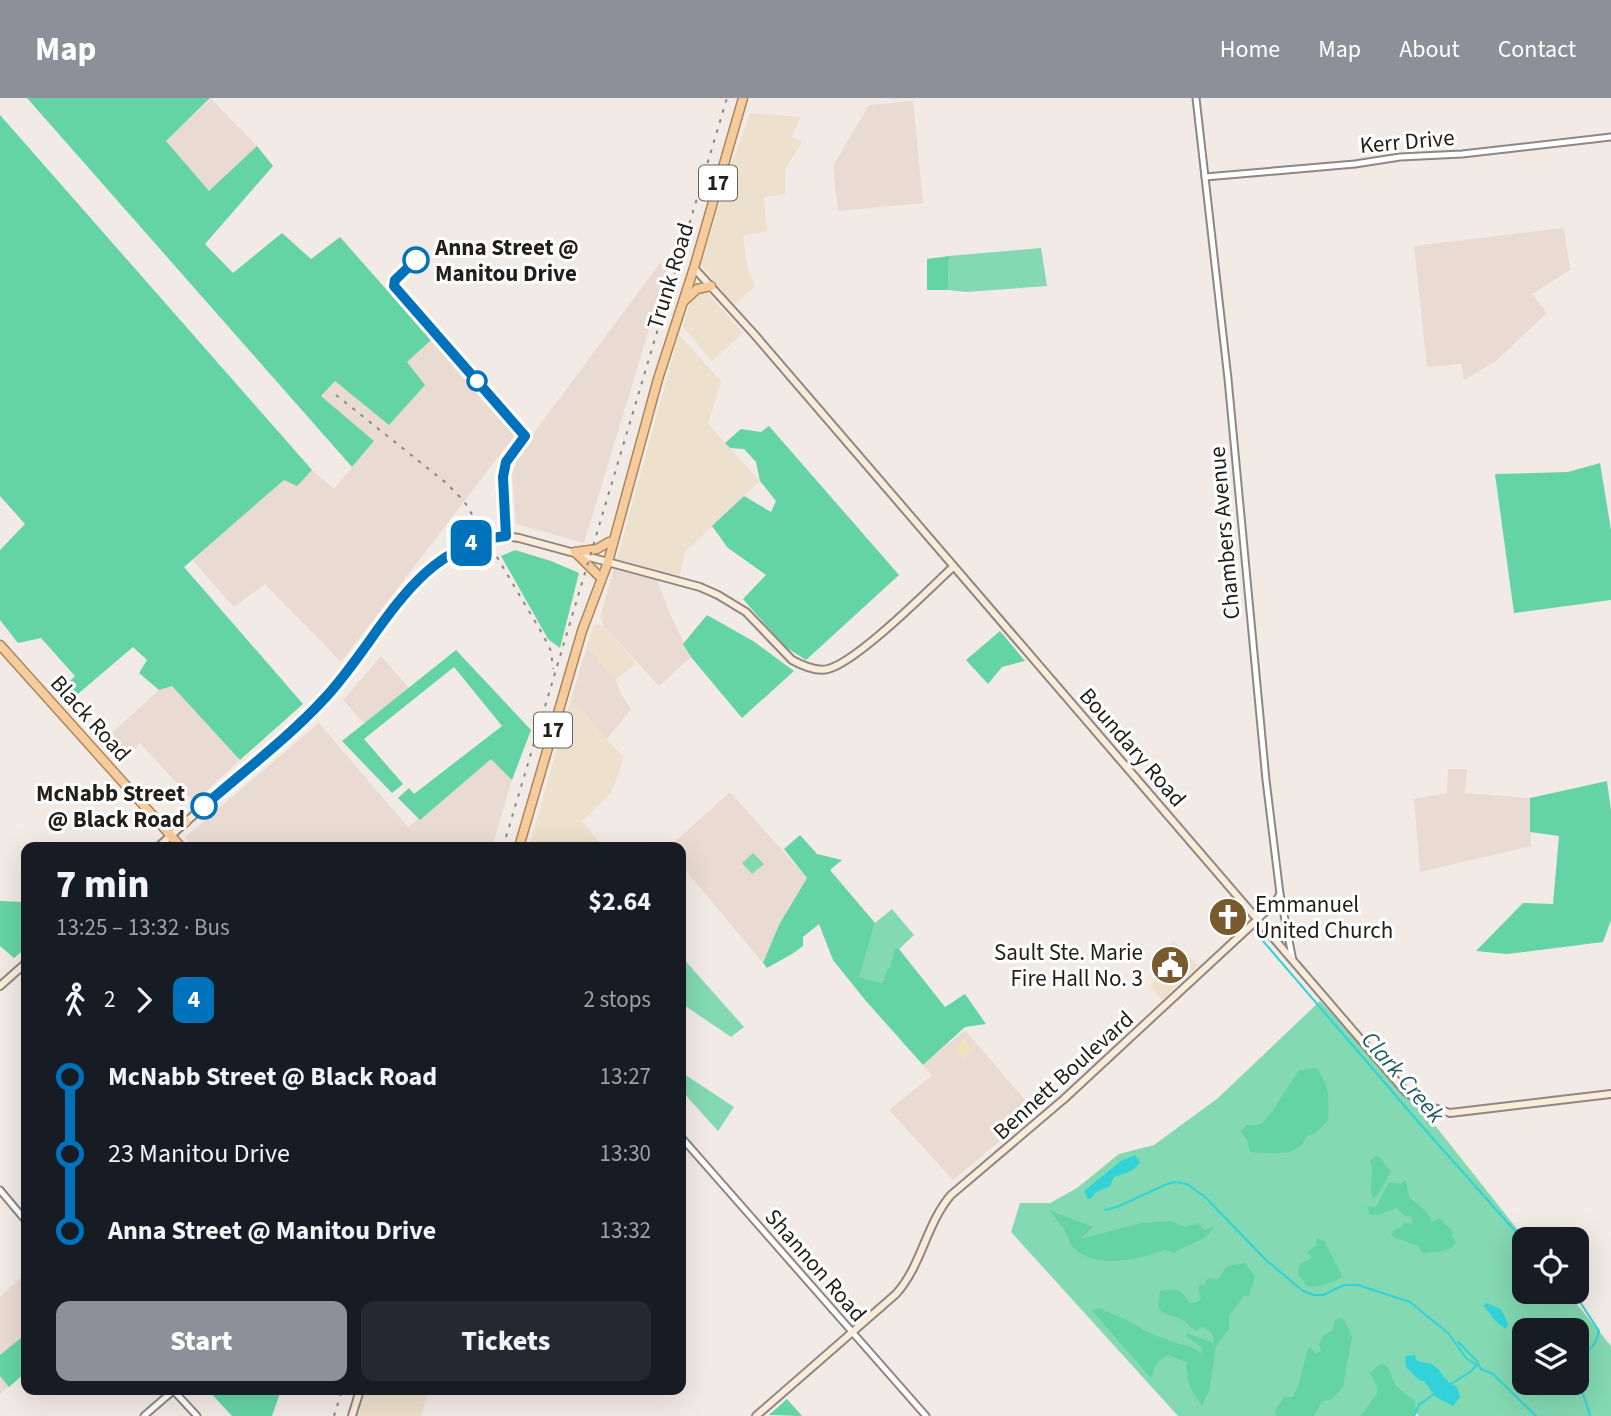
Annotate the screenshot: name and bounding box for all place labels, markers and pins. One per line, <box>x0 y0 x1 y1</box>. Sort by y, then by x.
place label: Anna Street @ Manitou Drive <box>434 231 579 290</box>
marker: Anna Street @ Manitou Drive <box>403 247 429 273</box>
unlabelled marker <box>467 371 487 391</box>
place label: McNabb Street @ Black Road <box>36 777 185 836</box>
marker: McNabb Street @ Black Road <box>191 793 217 819</box>
place label: Emmanuel United Church <box>1255 888 1393 947</box>
church icon: Emmanuel United Church <box>1207 896 1249 938</box>
place label: Sault Ste. Marie Fire Hall No. 3 <box>994 936 1143 995</box>
public building icon: Sault Ste. Marie Fire Hall No. 3 <box>1149 944 1191 986</box>

